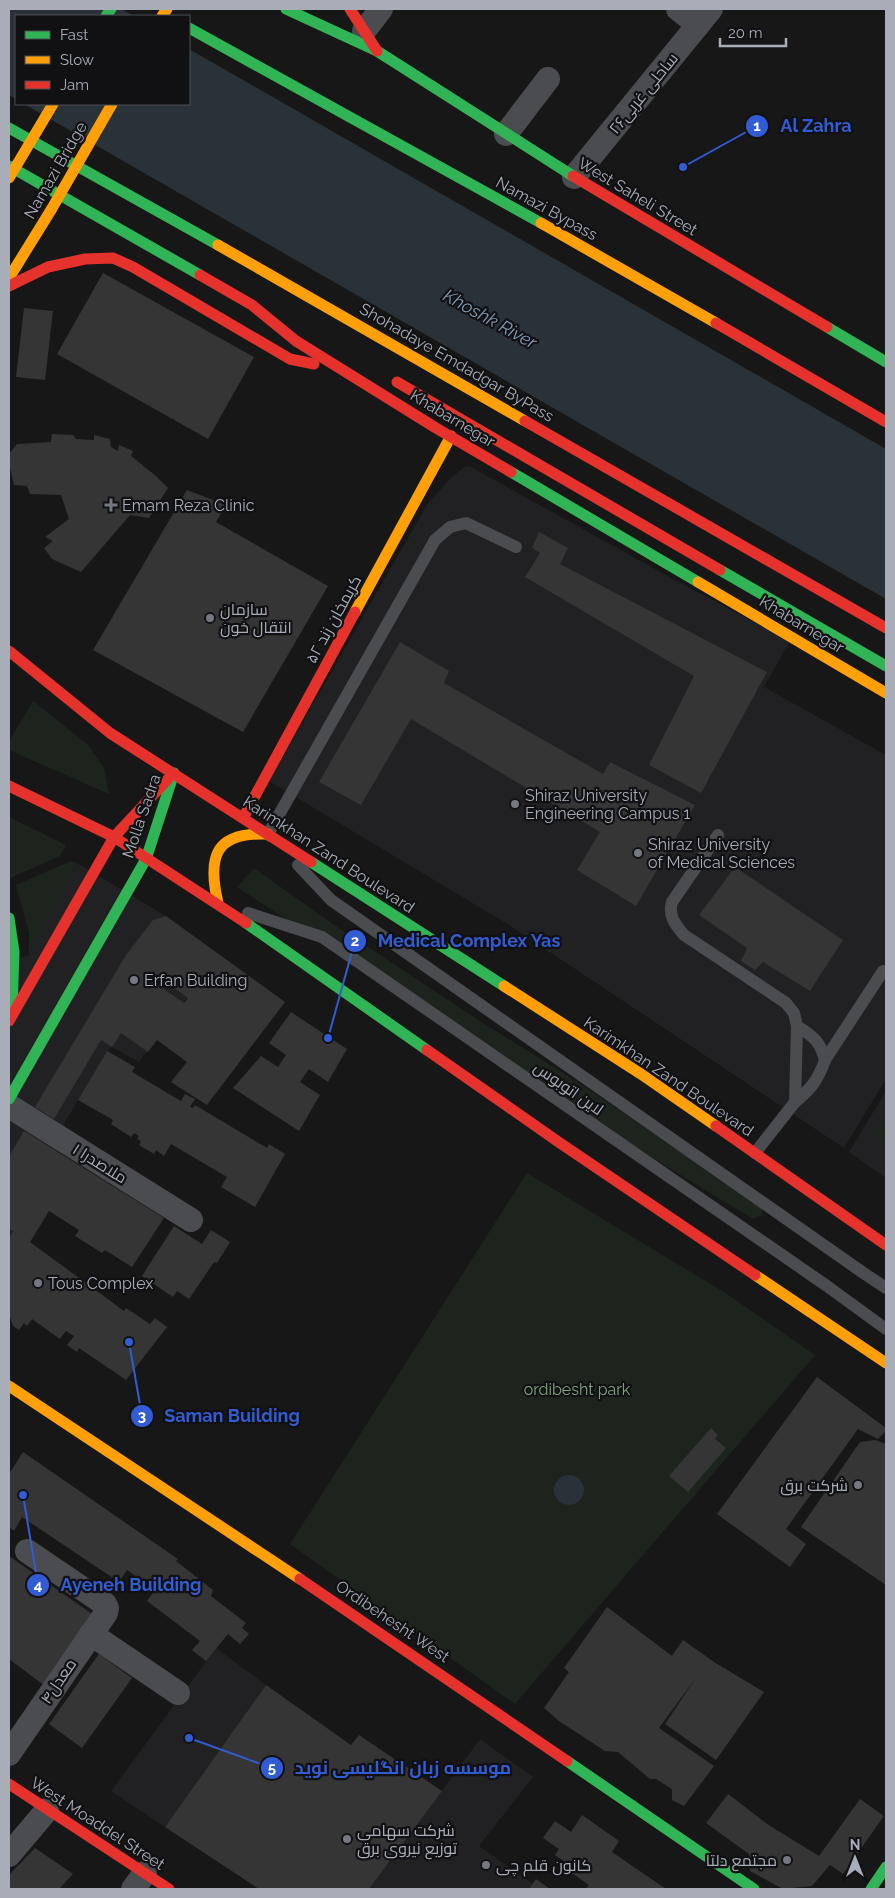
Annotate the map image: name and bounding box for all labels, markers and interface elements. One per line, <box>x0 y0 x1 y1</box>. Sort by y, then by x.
legend <box>15 15 190 105</box>
scale bar <box>720 15 786 47</box>
text: 20 m <box>728 24 763 42</box>
text: Fast <box>60 26 88 44</box>
street label: ساحلی غربی۲۶ <box>605 49 683 138</box>
text: Slow <box>60 51 94 69</box>
text: Jam <box>60 76 89 94</box>
callout: Al Zahra <box>745 110 861 143</box>
text: Al Zahra <box>780 115 852 136</box>
text: 1 <box>753 117 761 135</box>
street label: Namazi Bridge <box>20 118 91 222</box>
street label: West Saheli Street <box>575 153 701 240</box>
street label: Namazi Bypass <box>493 173 601 244</box>
water label: Khoshk River <box>440 284 541 353</box>
street label: Shohadaye Emdadgar ByPass <box>356 299 557 426</box>
street label: Khabarnegar <box>407 386 499 451</box>
place label: Emam Reza Clinic <box>122 496 255 515</box>
marker: Emam Reza Clinic <box>104 498 118 512</box>
street label: کریمخان زند ۵۲ <box>302 572 366 667</box>
street label: Khabarnegar <box>756 592 848 657</box>
place label: سازمان انتقال خون <box>220 600 292 638</box>
marker: سازمان انتقال خون <box>204 612 216 624</box>
street label: Molla Sadra <box>118 772 165 861</box>
place label: Shiraz University Engineering Campus 1 <box>525 786 690 823</box>
street label: Karimkhan Zand Boulevard <box>239 792 418 917</box>
marker: Shiraz University Engineering Campus 1 <box>509 798 521 810</box>
place label: Shiraz University of Medical Sciences <box>648 835 795 872</box>
marker: Shiraz University of Medical Sciences <box>632 847 644 859</box>
callout: Medical Complex Yas <box>342 925 571 958</box>
text: Medical Complex Yas <box>378 930 560 951</box>
text: 2 <box>351 932 359 950</box>
place label: Erfan Building <box>144 971 247 990</box>
marker: Erfan Building <box>128 974 140 986</box>
street label: Karimkhan Zand Boulevard <box>580 1012 757 1140</box>
street label: لاین اتوبوس <box>530 1058 607 1120</box>
street label: ۱ ملاصدرا <box>69 1139 130 1187</box>
place label: Tous Complex <box>48 1274 153 1293</box>
marker: Tous Complex <box>32 1277 44 1289</box>
park label: ordibesht park <box>524 1380 631 1399</box>
callout: Saman Building <box>129 1399 310 1432</box>
text: Saman Building <box>164 1405 300 1426</box>
text: 3 <box>138 1407 146 1425</box>
place label: شرکت برق <box>780 1476 848 1496</box>
marker: شرکت برق <box>852 1479 864 1491</box>
callout: Ayeneh Building <box>26 1569 211 1602</box>
text: Ayeneh Building <box>61 1574 201 1595</box>
text: 4 <box>34 1576 43 1594</box>
street label: Ordibehesht West <box>332 1576 454 1667</box>
street label: معدل۴ <box>36 1655 81 1708</box>
callout: موسسه زبان انگلیسی نوید <box>260 1751 521 1784</box>
text: موسسه زبان انگلیسی نوید <box>295 1757 511 1779</box>
text: 5 <box>268 1759 276 1777</box>
street label: West Moaddel Street <box>27 1773 169 1874</box>
place label: شرکت سهامی توزیع نیروی برق <box>357 1821 458 1860</box>
marker: شرکت سهامی توزیع نیروی برق <box>341 1833 353 1845</box>
north arrow <box>830 1833 880 1883</box>
text: N <box>850 1837 860 1853</box>
place label: مجتمع دلتا <box>706 1851 777 1872</box>
marker: مجتمع دلتا <box>781 1854 793 1866</box>
place label: کانون قلم چی <box>496 1856 591 1877</box>
marker: کانون قلم چی <box>480 1859 492 1871</box>

